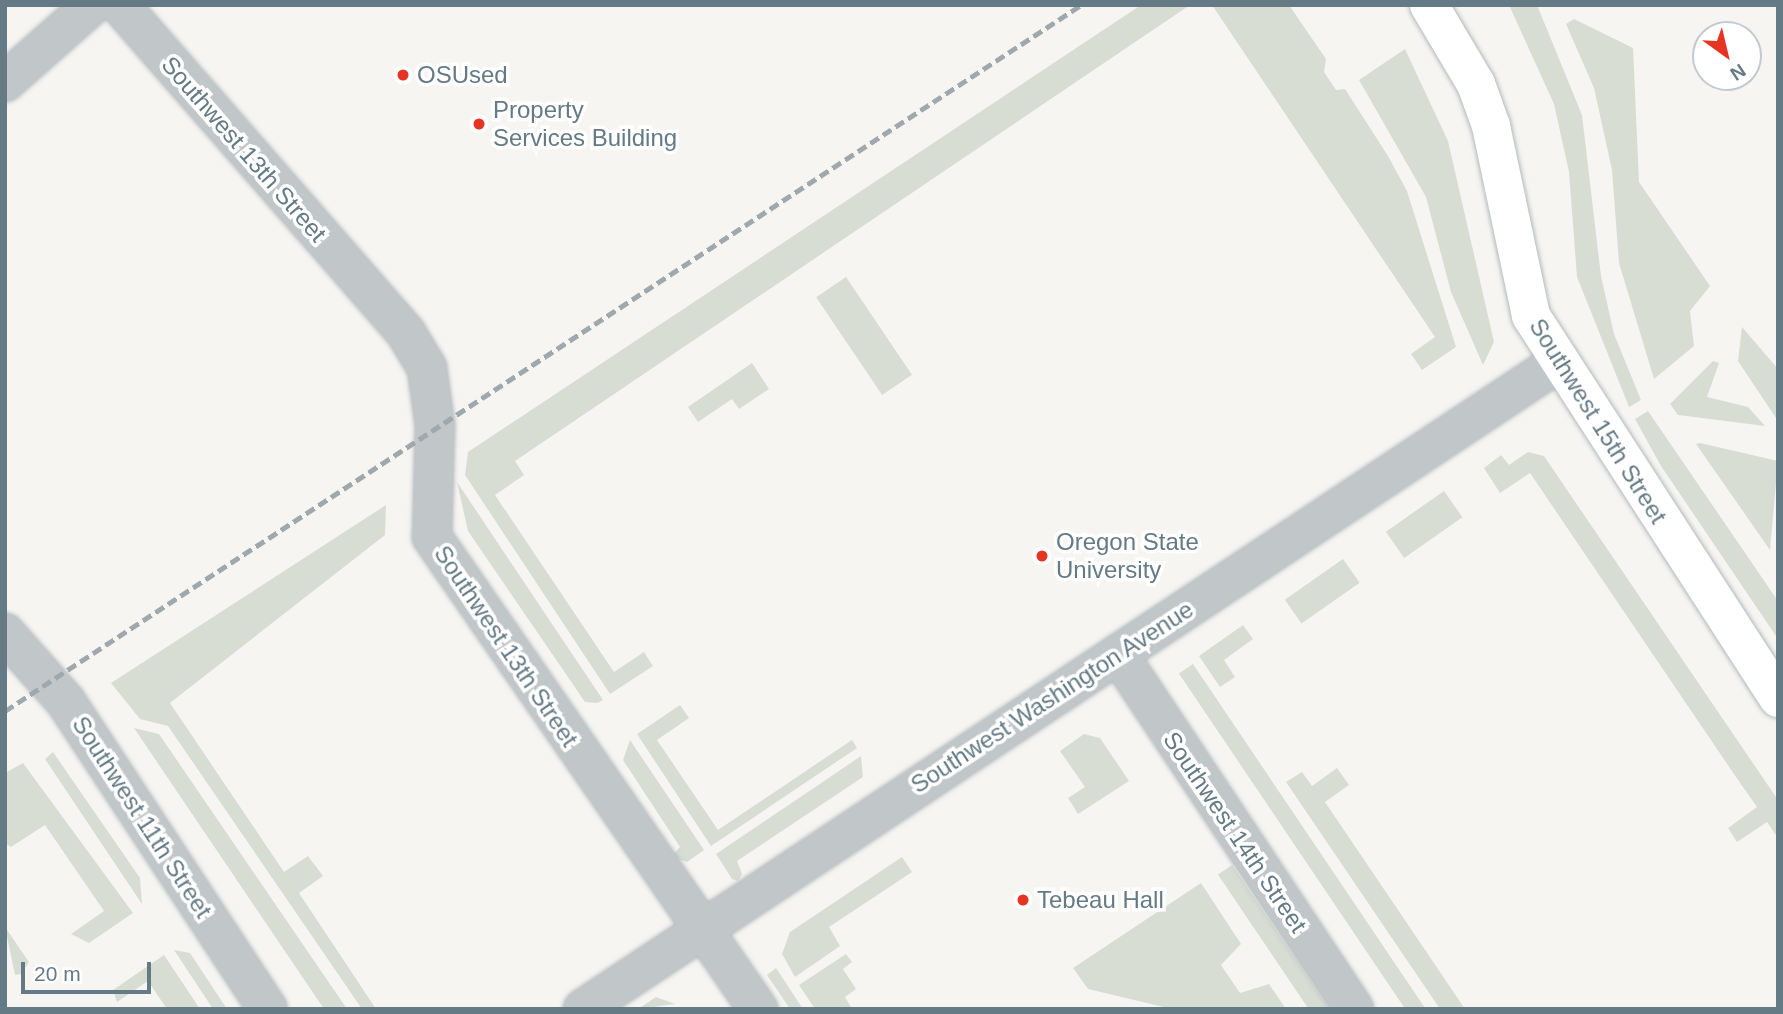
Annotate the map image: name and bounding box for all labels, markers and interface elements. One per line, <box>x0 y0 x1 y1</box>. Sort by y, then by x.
north arrow <box>1692 21 1762 91</box>
street label: Southwest 13th Street <box>156 50 332 248</box>
text: N <box>1726 60 1749 85</box>
place label: OSUsed <box>417 61 508 89</box>
marker: OSUsed <box>395 67 411 83</box>
place label: Property Services Building <box>493 96 677 152</box>
marker: Property Services Building <box>471 116 487 132</box>
street label: Southwest 15th Street <box>1523 313 1673 529</box>
place label: Oregon State University <box>1056 528 1199 584</box>
street label: Southwest 13th Street <box>428 540 584 752</box>
marker: Oregon State University <box>1034 548 1050 564</box>
street label: Southwest Washington Avenue <box>905 594 1199 800</box>
street label: Southwest 11th Street <box>66 711 218 923</box>
street label: Southwest 14th Street <box>1157 726 1313 938</box>
place label: Tebeau Hall <box>1037 886 1164 914</box>
marker: Tebeau Hall <box>1015 892 1031 908</box>
scale bar <box>24 948 154 992</box>
text: 20 m <box>34 962 81 985</box>

